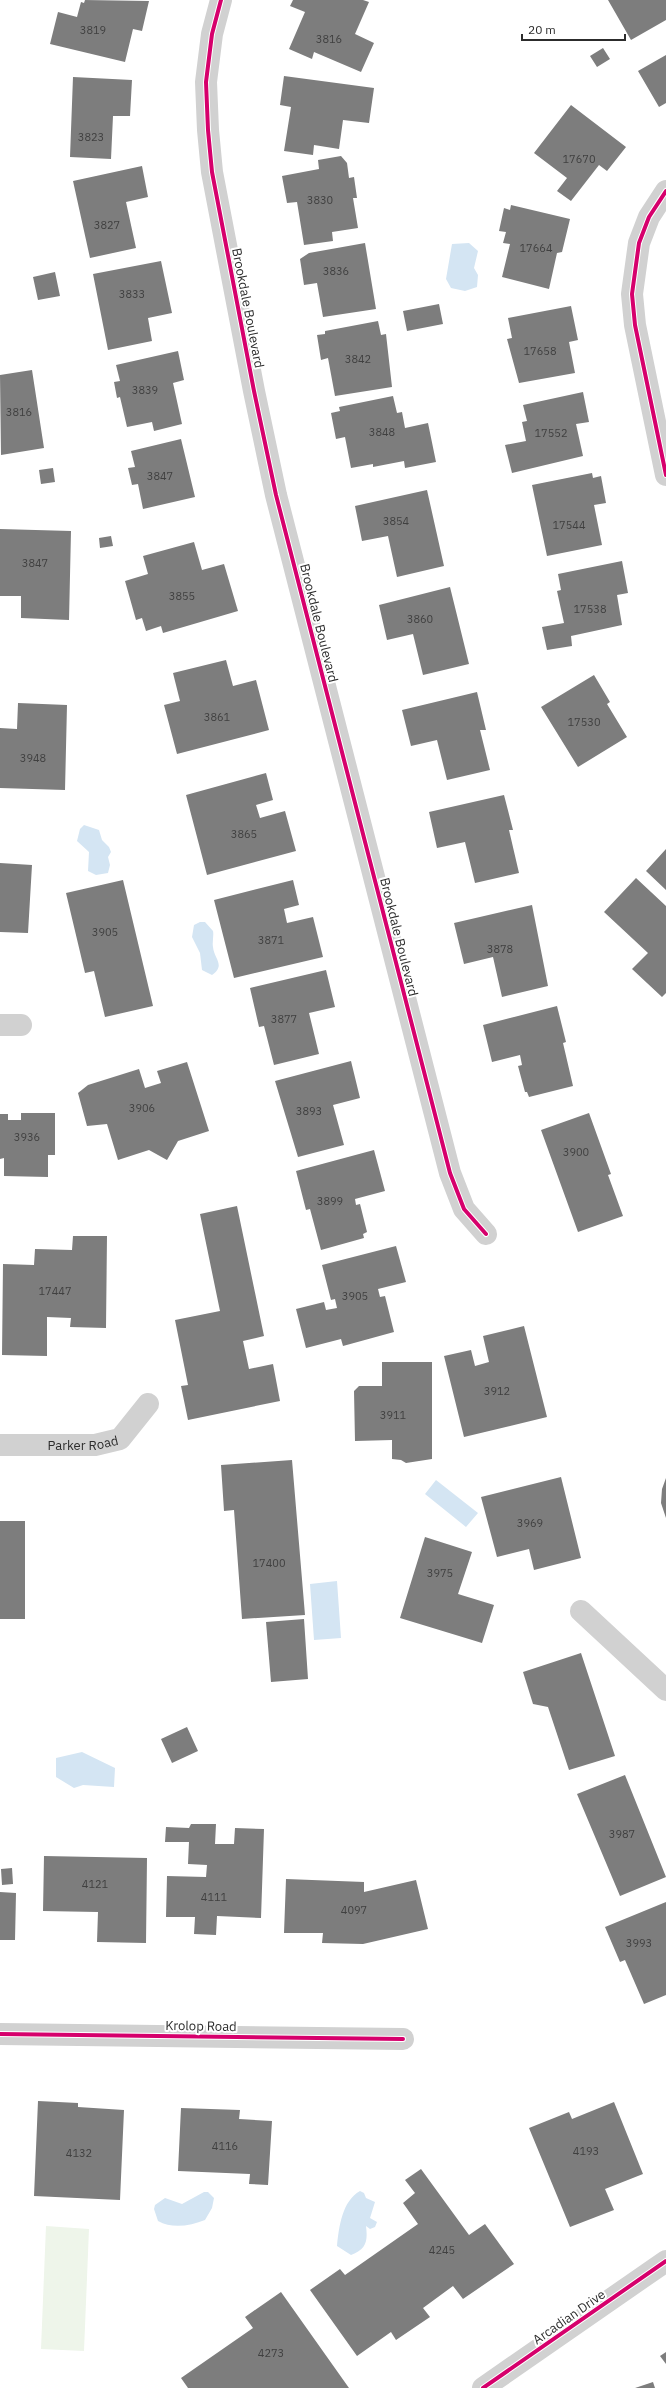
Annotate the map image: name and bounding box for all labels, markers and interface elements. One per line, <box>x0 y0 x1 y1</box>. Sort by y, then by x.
scale bar <box>522 16 625 42</box>
text: 20 m <box>528 22 556 37</box>
house number: 3819 <box>80 23 106 37</box>
house number: 3816 <box>316 32 342 46</box>
house number: 3823 <box>78 130 104 144</box>
house number: 17670 <box>563 152 596 166</box>
house number: 3830 <box>307 193 333 207</box>
house number: 3827 <box>94 218 120 232</box>
house number: 17664 <box>520 241 553 255</box>
street label: Brookdale Boulevard <box>228 247 268 369</box>
house number: 3836 <box>323 264 349 278</box>
house number: 3833 <box>119 287 145 301</box>
house number: 17658 <box>524 344 557 358</box>
house number: 3842 <box>345 352 371 366</box>
house number: 3839 <box>132 383 158 397</box>
house number: 3816 <box>6 405 32 419</box>
house number: 3848 <box>369 425 395 439</box>
house number: 17552 <box>535 426 568 440</box>
house number: 3847 <box>147 469 173 483</box>
house number: 3854 <box>383 514 410 528</box>
house number: 17544 <box>553 518 586 532</box>
house number: 3847 <box>22 556 48 570</box>
street label: Brookdale Boulevard <box>296 562 342 684</box>
house number: 3855 <box>169 589 195 603</box>
house number: 17538 <box>574 602 607 616</box>
house number: 3860 <box>407 612 433 626</box>
house number: 3861 <box>204 710 231 724</box>
house number: 17530 <box>568 715 601 729</box>
house number: 3948 <box>20 751 46 765</box>
house number: 3865 <box>231 827 257 841</box>
street label: Brookdale Boulevard <box>376 876 422 998</box>
house number: 3905 <box>92 925 118 939</box>
house number: 3871 <box>258 933 285 947</box>
house number: 3878 <box>487 942 513 956</box>
house number: 3877 <box>271 1012 297 1026</box>
house number: 3906 <box>129 1101 155 1115</box>
house number: 3893 <box>296 1104 322 1118</box>
house number: 3936 <box>14 1130 40 1144</box>
house number: 3900 <box>563 1145 589 1159</box>
house number: 3899 <box>317 1194 343 1208</box>
house number: 17447 <box>39 1284 72 1298</box>
house number: 3905 <box>342 1289 368 1303</box>
house number: 3912 <box>484 1384 510 1398</box>
house number: 3911 <box>380 1408 407 1422</box>
street label: Parker Road <box>47 1431 120 1454</box>
house number: 3969 <box>517 1516 543 1530</box>
house number: 17400 <box>253 1556 286 1570</box>
house number: 3975 <box>427 1566 453 1580</box>
house number: 3987 <box>609 1827 635 1841</box>
house number: 4121 <box>82 1877 109 1891</box>
house number: 4111 <box>201 1890 228 1904</box>
house number: 4097 <box>341 1903 367 1917</box>
house number: 3993 <box>626 1936 652 1950</box>
street label: Krolop Road <box>165 2017 237 2035</box>
house number: 4116 <box>212 2139 238 2153</box>
house number: 4193 <box>573 2144 599 2158</box>
house number: 4132 <box>66 2146 92 2160</box>
house number: 4245 <box>429 2243 455 2257</box>
street label: Arcadian Drive <box>529 2286 609 2348</box>
house number: 4273 <box>258 2346 284 2360</box>

